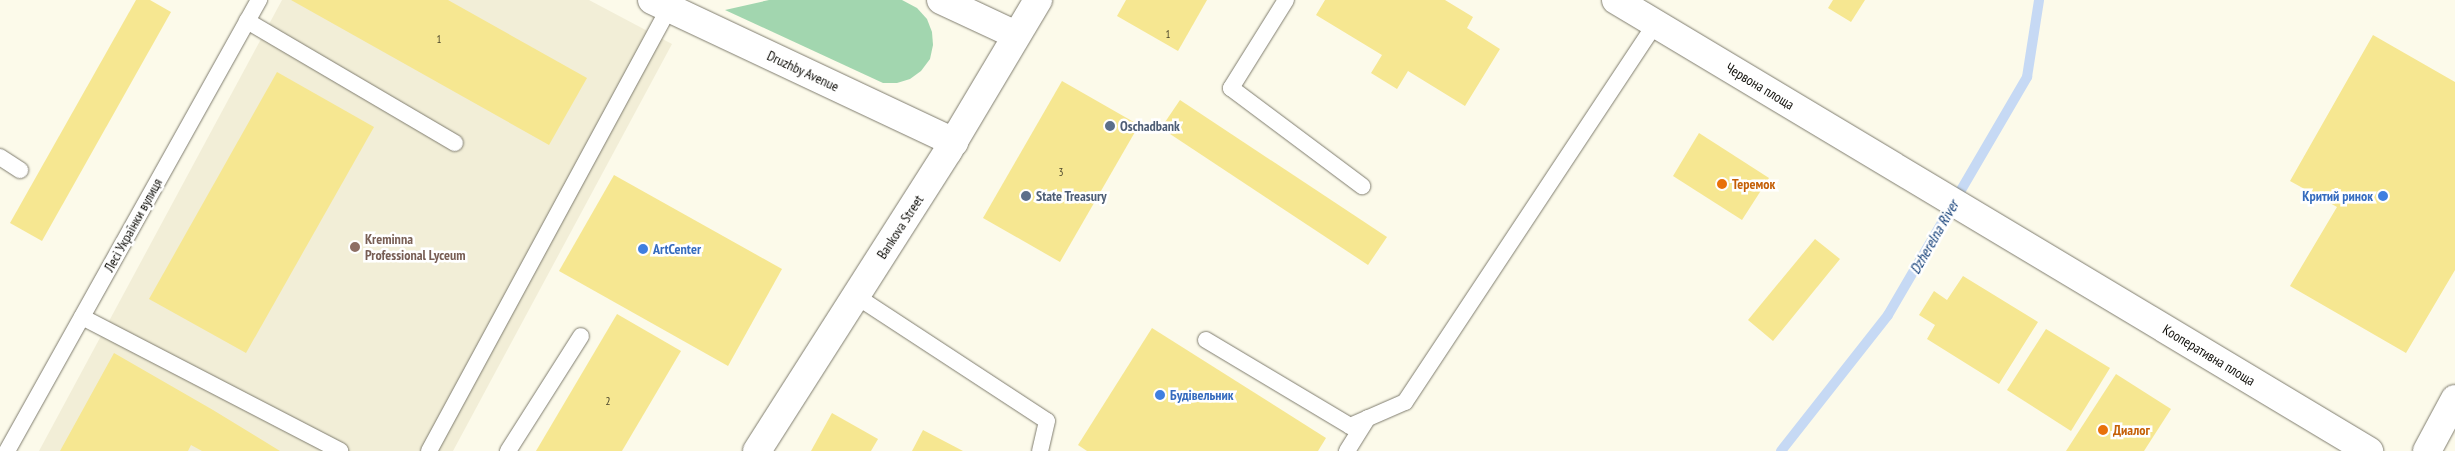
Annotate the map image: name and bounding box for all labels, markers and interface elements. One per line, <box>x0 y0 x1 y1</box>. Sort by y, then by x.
house number: 1 <box>1166 27 1170 41</box>
house number: 1 <box>437 32 441 46</box>
street label: Druzhby Avenue <box>764 47 842 95</box>
street label: Червона площа <box>1723 59 1797 113</box>
place label: Oschadbank <box>1120 118 1180 134</box>
marker: Oschadbank <box>1104 120 1116 132</box>
house number: 3 <box>1059 165 1063 179</box>
street label: Лесі Українки вулиця <box>100 175 166 275</box>
place label: Теремок <box>1732 176 1775 192</box>
marker: Теремок <box>1716 178 1728 190</box>
place label: State Treasury <box>1036 188 1107 204</box>
place label: Критий ринок <box>2302 188 2373 204</box>
marker: State Treasury <box>1020 190 1032 202</box>
marker: Критий ринок <box>2377 190 2389 202</box>
street label: Bankova Street <box>873 192 927 262</box>
water label: Dzherelna River <box>1906 197 1962 277</box>
place label: Kreminna Professional Lyceum <box>365 231 466 264</box>
marker: Kreminna Professional Lyceum <box>349 241 361 253</box>
place label: ArtCenter <box>653 241 701 257</box>
marker: ArtCenter <box>637 243 649 255</box>
street label: Кооперативна площа <box>2160 321 2258 389</box>
place label: Будівельник <box>1170 387 1234 403</box>
marker: Будівельник <box>1154 389 1166 401</box>
house number: 2 <box>606 394 610 408</box>
place label: Диалог <box>2113 422 2150 438</box>
marker: Диалог <box>2097 424 2109 436</box>

